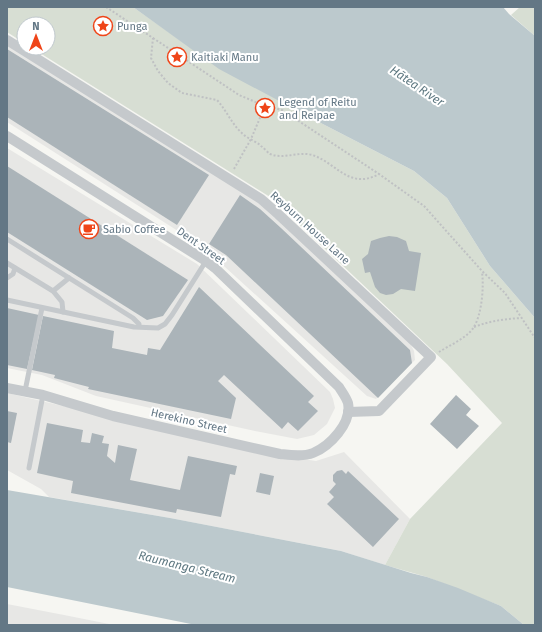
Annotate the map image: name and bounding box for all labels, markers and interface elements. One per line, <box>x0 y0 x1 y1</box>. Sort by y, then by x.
place icon: Punga <box>92 15 114 37</box>
north arrow <box>16 16 56 56</box>
text: N <box>32 20 40 33</box>
place label: Punga <box>117 20 147 33</box>
place icon: Kaitiaki Manu <box>166 46 188 68</box>
place label: Kaitiaki Manu <box>191 51 259 64</box>
water label: Hātea River <box>387 63 447 109</box>
place label: Legend of Reitu and Reipae <box>279 96 357 122</box>
place icon: Legend of Reitu and Reipae <box>254 97 276 119</box>
street label: Reyburn House Lane <box>268 189 352 267</box>
cafe icon: Sabio Coffee <box>78 218 100 240</box>
place label: Sabio Coffee <box>103 223 166 236</box>
street label: Dent Street <box>174 225 228 267</box>
street label: Herekino Street <box>150 406 228 436</box>
water label: Raumanga Stream <box>137 548 237 586</box>

